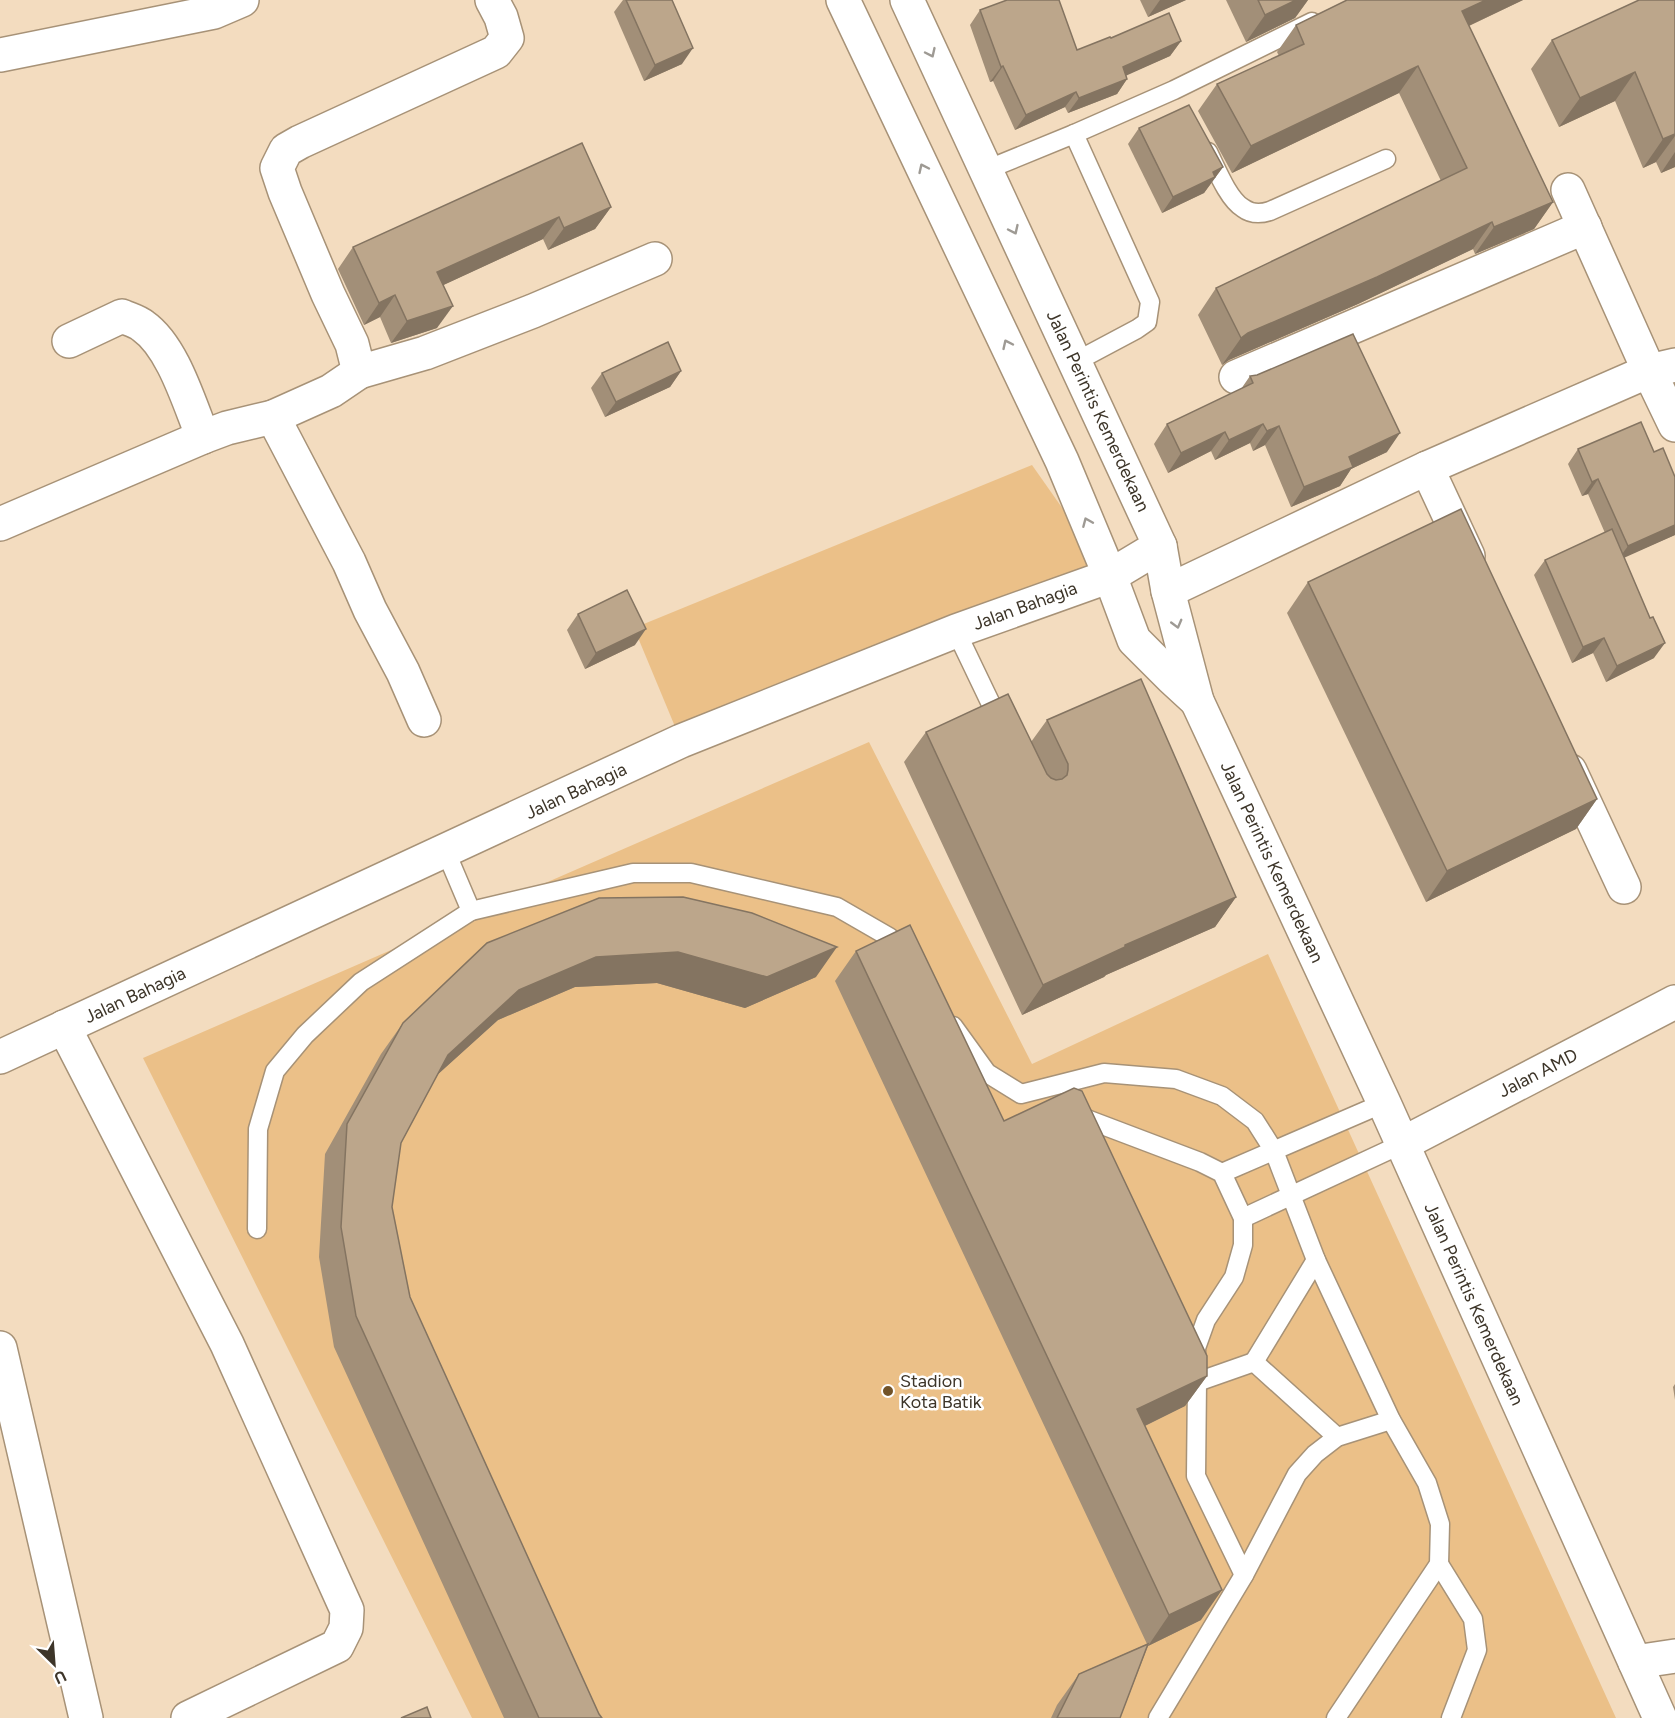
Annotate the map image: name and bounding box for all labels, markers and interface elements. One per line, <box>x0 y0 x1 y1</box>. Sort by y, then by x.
one-way arrow <box>924 47 936 58</box>
one-way arrow <box>919 163 931 174</box>
one-way arrow <box>1006 223 1018 234</box>
street label: Jalan Perintis Kemerdekaan <box>1042 307 1154 515</box>
one-way arrow <box>1002 340 1014 351</box>
one-way arrow <box>1082 517 1094 528</box>
street label: Jalan Bahagia <box>970 577 1080 635</box>
one-way arrow <box>1170 618 1182 629</box>
street label: Jalan Bahagia <box>522 758 630 824</box>
street label: Jalan Perintis Kemerdekaan <box>1216 758 1328 966</box>
street label: Jalan Bahagia <box>81 962 189 1028</box>
street label: Jalan AMD <box>1495 1044 1581 1102</box>
street label: Jalan Perintis Kemerdekaan <box>1419 1199 1529 1409</box>
place label: Stadion Kota Batik <box>900 1370 982 1413</box>
marker: Stadion Kota Batik <box>881 1384 895 1398</box>
north arrow <box>24 1634 84 1694</box>
text: U <box>51 1666 69 1688</box>

